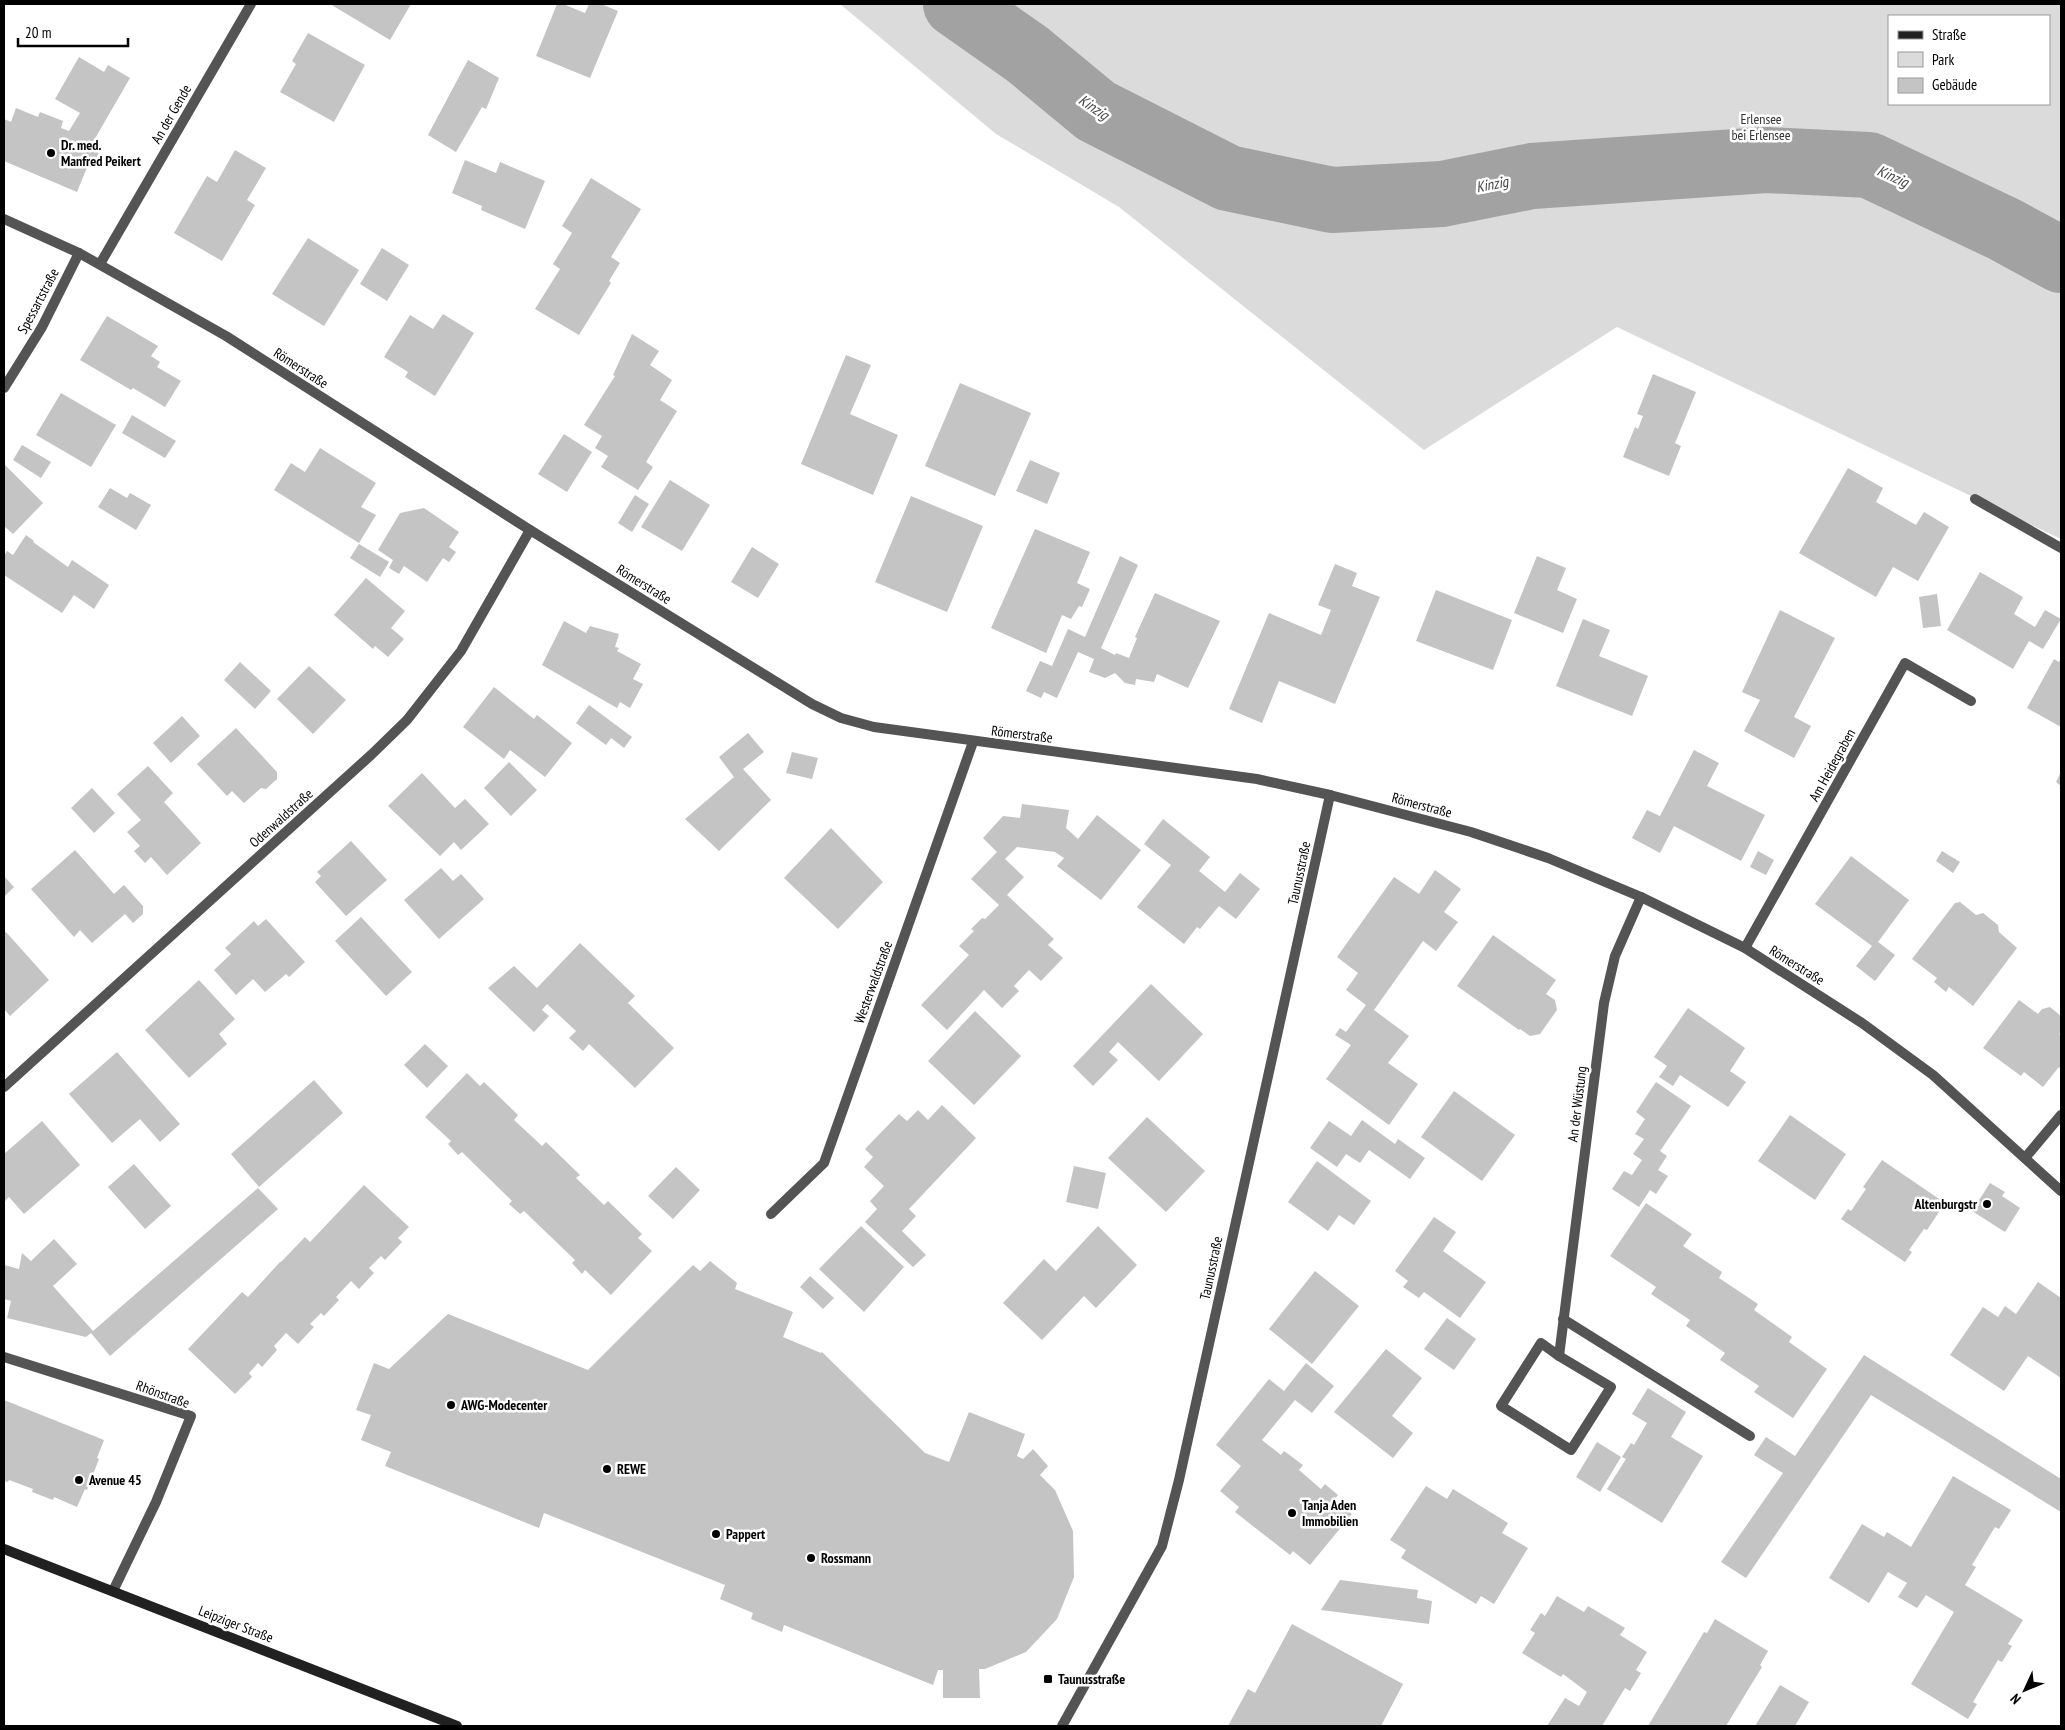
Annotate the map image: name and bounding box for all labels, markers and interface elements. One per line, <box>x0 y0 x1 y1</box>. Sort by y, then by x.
scale bar <box>18 15 128 47</box>
legend <box>1888 15 2050 105</box>
text: 20 m <box>25 23 51 42</box>
text: Straße <box>1932 25 1966 44</box>
text: Park <box>1932 50 1954 69</box>
text: Gebäude <box>1932 75 1977 94</box>
street label: An der Gende <box>147 81 195 147</box>
water label: Kinzig <box>1075 90 1114 125</box>
park label: Erlensee bei Erlensee <box>1731 110 1791 144</box>
place label: Dr. med. Manfred Peikert <box>61 136 141 170</box>
marker: Dr. med. Manfred Peikert <box>45 147 57 159</box>
water label: Kinzig <box>1874 161 1913 192</box>
water label: Kinzig <box>1474 171 1511 196</box>
street label: Spessartstraße <box>13 265 63 337</box>
street label: Römerstraße <box>270 344 332 392</box>
street label: Römerstraße <box>613 560 675 608</box>
street label: Römerstraße <box>990 721 1054 747</box>
street label: Am Heidegraben <box>1805 726 1859 804</box>
street label: Odenwaldstraße <box>245 785 317 851</box>
street label: Römerstraße <box>1390 788 1454 822</box>
street label: Taunusstraße <box>1284 839 1315 906</box>
street label: Westerwaldstraße <box>850 938 896 1026</box>
street label: Römerstraße <box>1766 941 1828 989</box>
street label: An der Wüstung <box>1563 1065 1591 1143</box>
place label: Altenburgstr <box>1913 1195 1978 1213</box>
marker: Altenburgstr <box>1981 1198 1993 1210</box>
street label: Taunusstraße <box>1196 1234 1227 1301</box>
street label: Rhönstraße <box>134 1376 192 1412</box>
place label: AWG-Modecenter <box>460 1396 548 1414</box>
marker: AWG-Modecenter <box>445 1399 457 1411</box>
place label: REWE <box>617 1460 646 1478</box>
marker: REWE <box>601 1463 613 1475</box>
place label: Avenue 45 <box>88 1471 142 1489</box>
marker: Avenue 45 <box>73 1474 85 1486</box>
place label: Tanja Aden Immobilien <box>1302 1496 1358 1530</box>
marker: Tanja Aden Immobilien <box>1286 1507 1298 1519</box>
place label: Pappert <box>726 1525 765 1543</box>
marker: Pappert <box>710 1528 722 1540</box>
place label: Rossmann <box>821 1549 871 1567</box>
marker: Rossmann <box>805 1552 817 1564</box>
street label: Leipziger Straße <box>196 1602 276 1647</box>
north arrow <box>2000 1665 2050 1715</box>
place label: Taunusstraße <box>1058 1670 1125 1688</box>
marker: Taunusstraße <box>1042 1673 1054 1685</box>
text: N <box>2007 1690 2025 1708</box>

